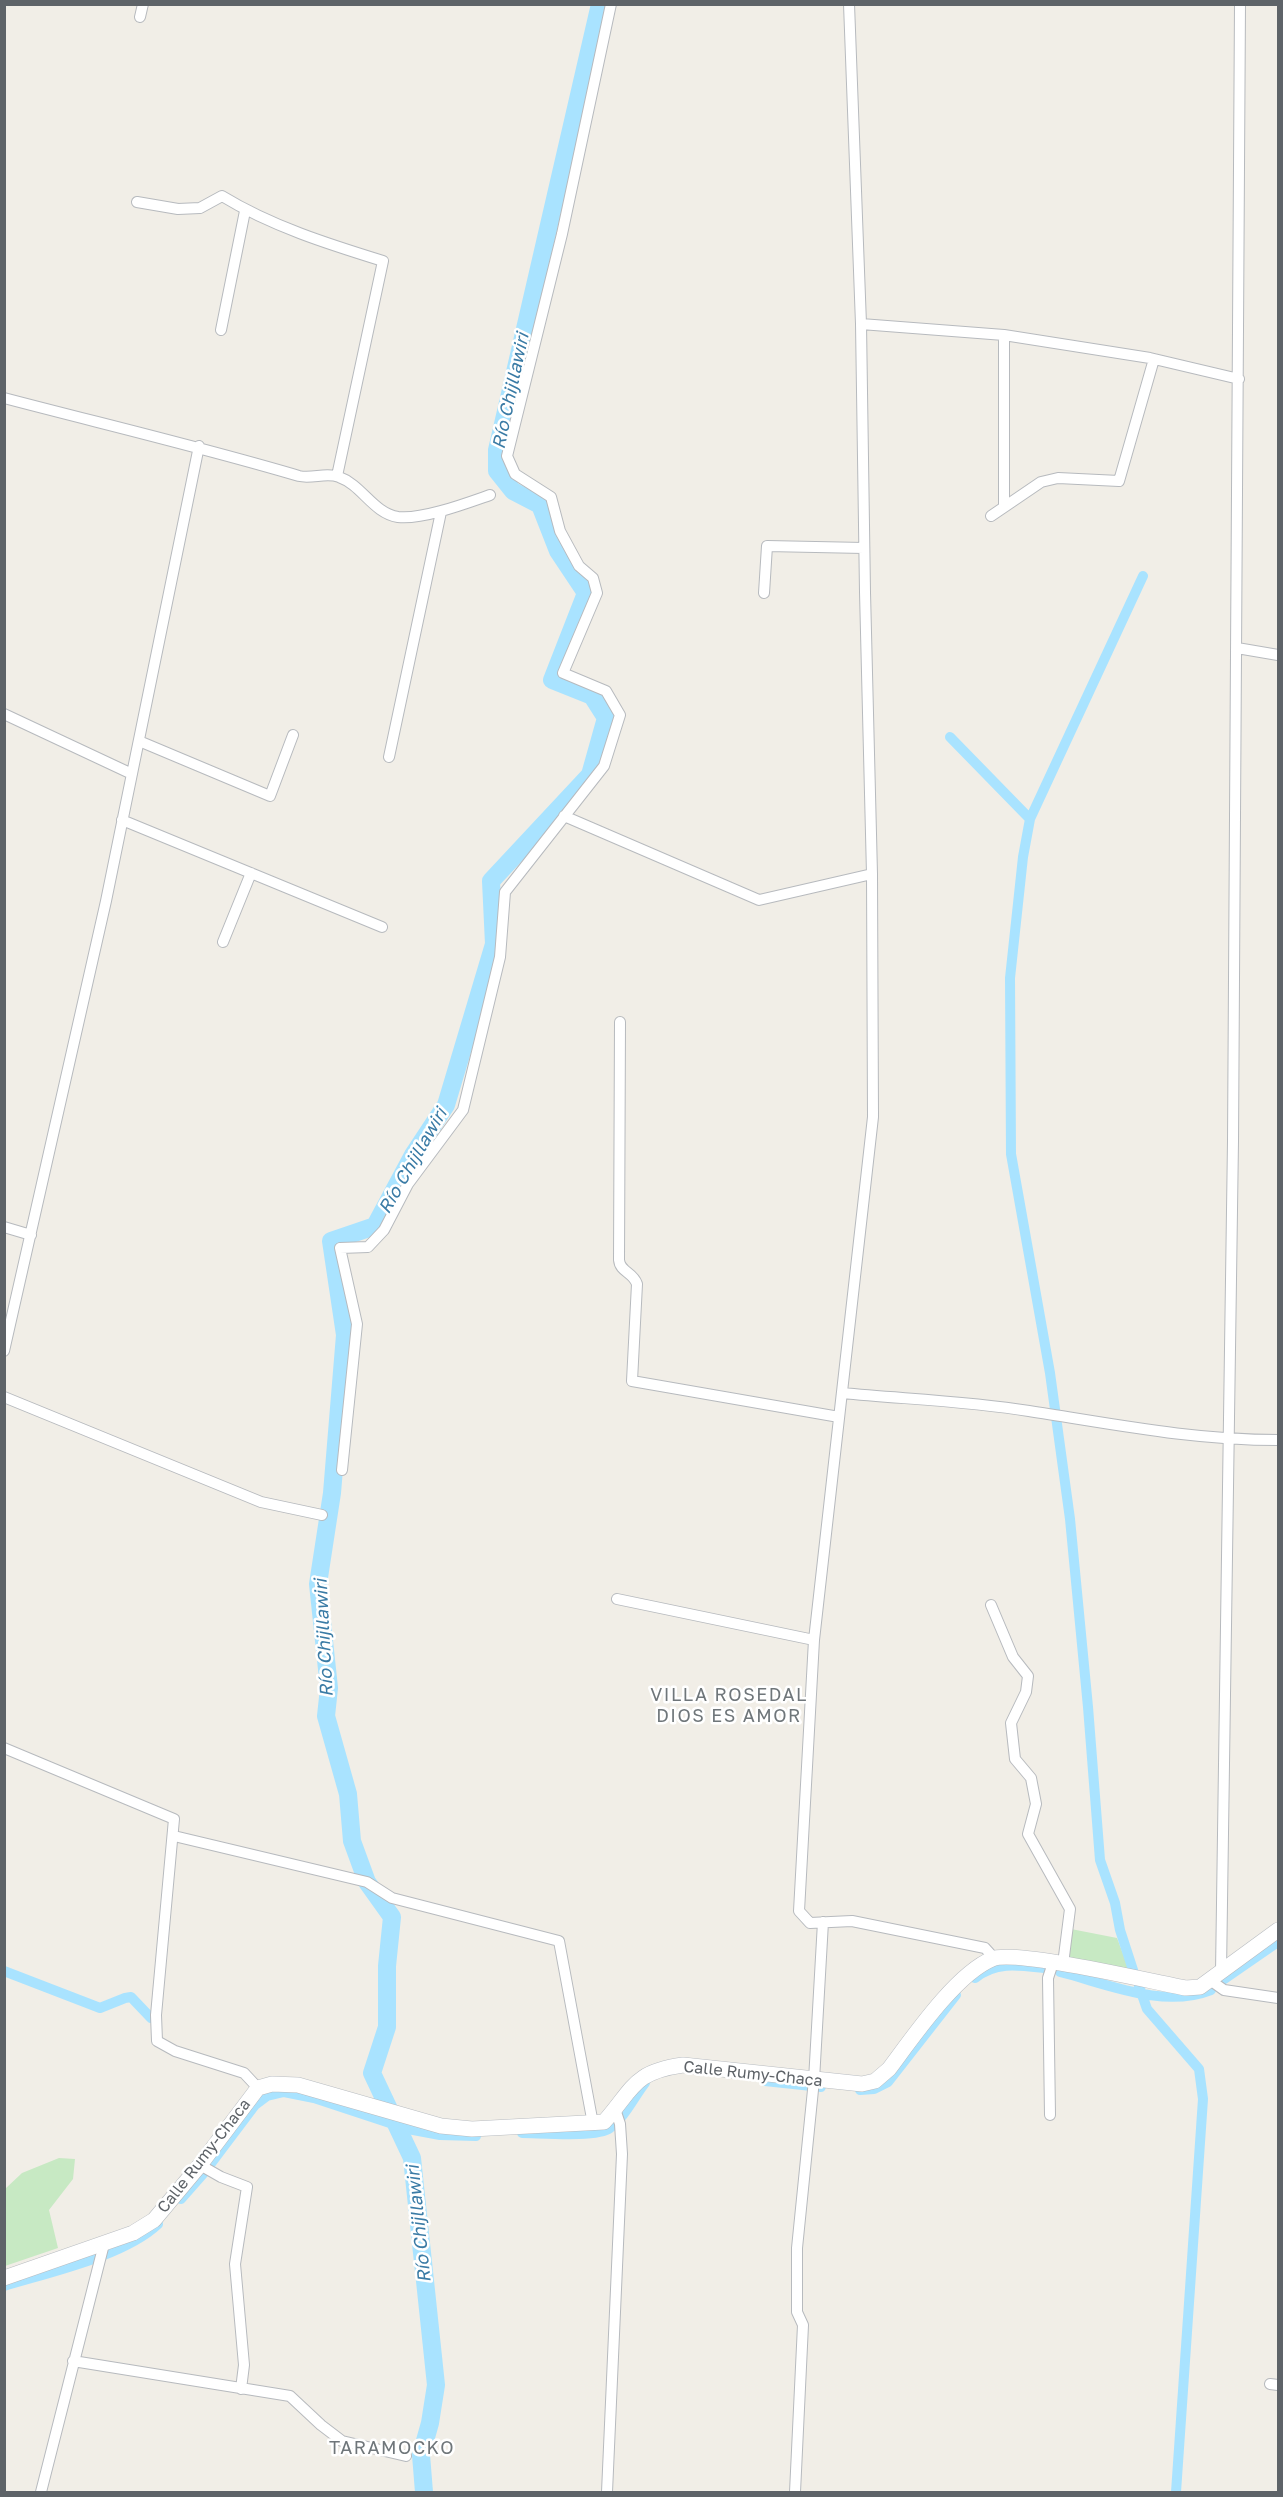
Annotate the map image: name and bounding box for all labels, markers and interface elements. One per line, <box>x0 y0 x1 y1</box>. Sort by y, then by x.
water label: Río Chijllawiri <box>488 331 534 451</box>
water label: Río Chijllawiri <box>374 1104 452 1218</box>
water label: Río Chijllawiri <box>310 1578 338 1698</box>
district label: VILLA ROSEDAL DIOS ES AMOR <box>650 1684 808 1726</box>
street label: Calle Rumy-Chaca <box>683 2057 823 2091</box>
street label: Calle Rumy-Chaca <box>153 2095 255 2217</box>
water label: Río Chijllawiri <box>402 2164 436 2284</box>
district label: TARAMOCKO <box>329 2437 455 2459</box>

